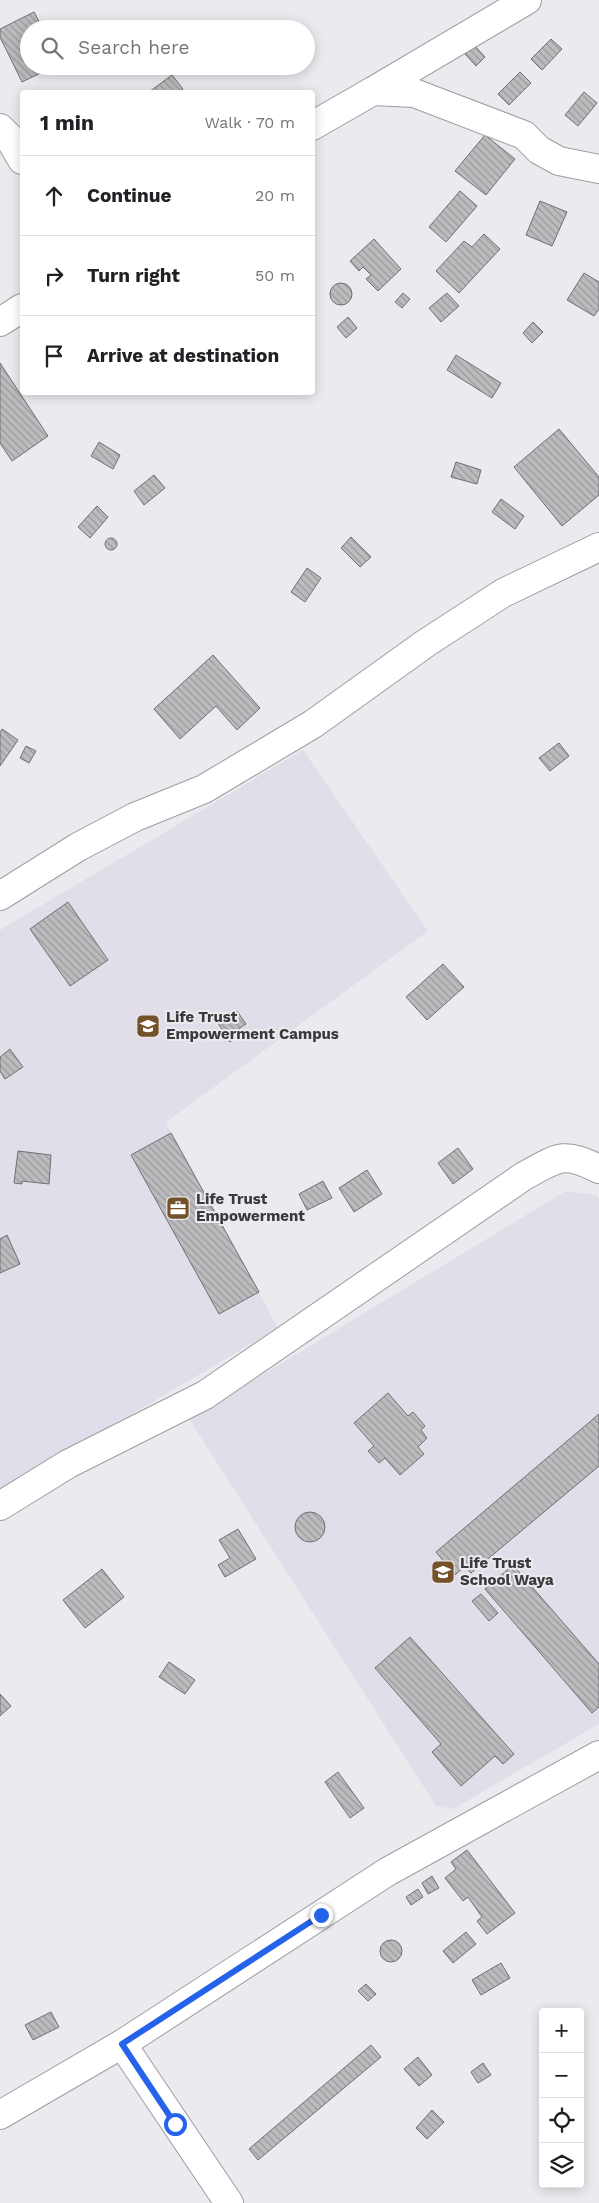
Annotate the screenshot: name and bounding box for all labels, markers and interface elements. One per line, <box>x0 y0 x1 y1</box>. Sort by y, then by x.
search box <box>20 20 315 75</box>
icon: search <box>38 34 66 62</box>
text: Search here <box>78 36 189 59</box>
text: 1 min <box>40 110 94 135</box>
text: Walk · 70 m <box>204 113 295 132</box>
icon: ahead <box>40 182 68 210</box>
text: Continue <box>87 184 171 207</box>
text: 20 m <box>255 186 295 205</box>
icon: right <box>40 262 68 290</box>
text: Turn right <box>87 264 180 287</box>
text: 50 m <box>255 266 295 285</box>
icon: arrive <box>40 342 68 370</box>
text: Arrive at destination <box>87 344 279 367</box>
place label: Life Trust Empowerment Campus <box>166 1008 339 1043</box>
school or university icon: Life Trust Empowerment Campus <box>135 1013 161 1039</box>
place label: Life Trust Empowerment <box>196 1190 305 1225</box>
office icon: Life Trust Empowerment <box>165 1195 191 1221</box>
place label: Life Trust School Waya <box>460 1554 554 1589</box>
school or university icon: Life Trust School Waya <box>430 1559 456 1585</box>
route end <box>310 1904 333 1927</box>
map controls <box>539 2008 584 2188</box>
button: + <box>539 2008 584 2053</box>
button: − <box>539 2053 584 2098</box>
button: locate <box>539 2098 584 2143</box>
route start <box>164 2113 187 2136</box>
button: layers <box>539 2143 584 2188</box>

